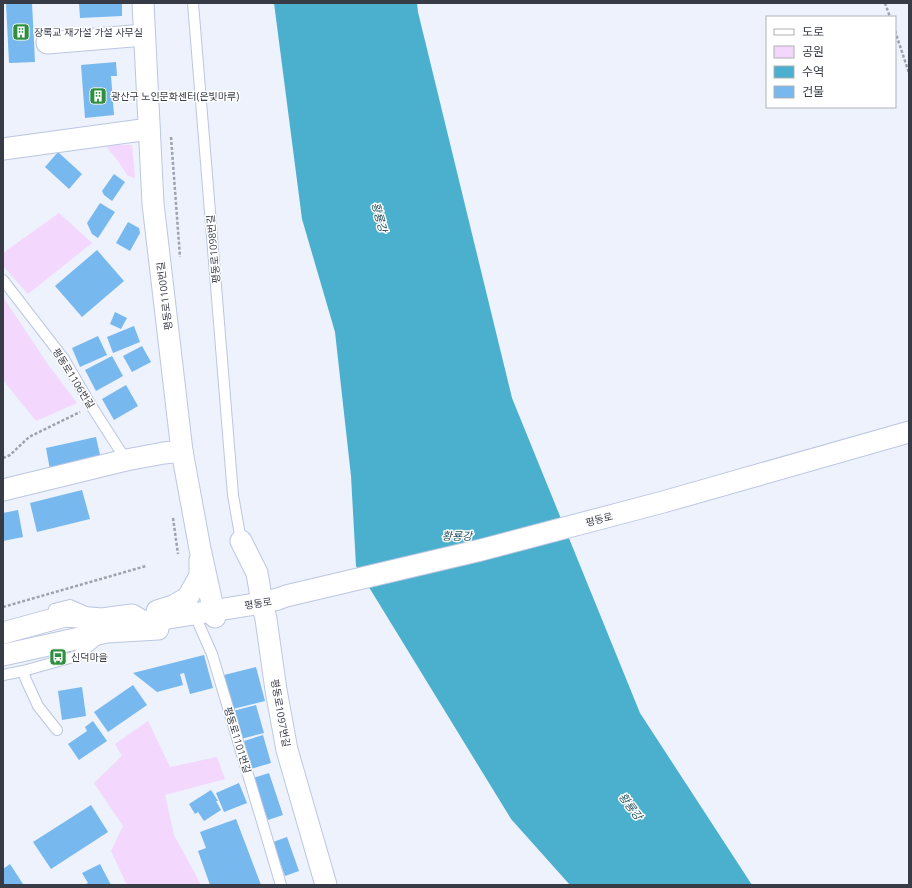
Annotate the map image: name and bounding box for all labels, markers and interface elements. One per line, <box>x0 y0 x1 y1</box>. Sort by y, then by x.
legend <box>766 16 896 108</box>
building icon: 장록교 재가설 가설 사무실 <box>11 22 31 42</box>
text: 도로 <box>802 23 824 40</box>
place label: 장록교 재가설 가설 사무실 <box>34 25 143 39</box>
text: 공원 <box>802 43 824 60</box>
text: 수역 <box>802 63 824 80</box>
text: 건물 <box>802 83 824 100</box>
building icon: 광산구 노인문화센터(은빛마루) <box>88 86 108 106</box>
place label: 광산구 노인문화센터(은빛마루) <box>111 89 239 103</box>
water label: 황룡강 <box>369 200 392 235</box>
street label: 평동로1098번길 <box>203 214 223 284</box>
street label: 평동로1100번길 <box>153 261 175 331</box>
street label: 평동로1106번길 <box>50 345 98 411</box>
street label: 평동로 <box>584 509 614 529</box>
water label: 황룡강 <box>442 528 474 543</box>
street label: 평동로 <box>243 594 273 612</box>
bus stop icon: 신덕마을 <box>48 647 68 667</box>
place label: 신덕마을 <box>71 650 108 664</box>
street label: 평동로1097번길 <box>268 678 294 748</box>
street label: 평동로1101번길 <box>221 705 255 775</box>
water label: 황룡강 <box>616 789 647 824</box>

